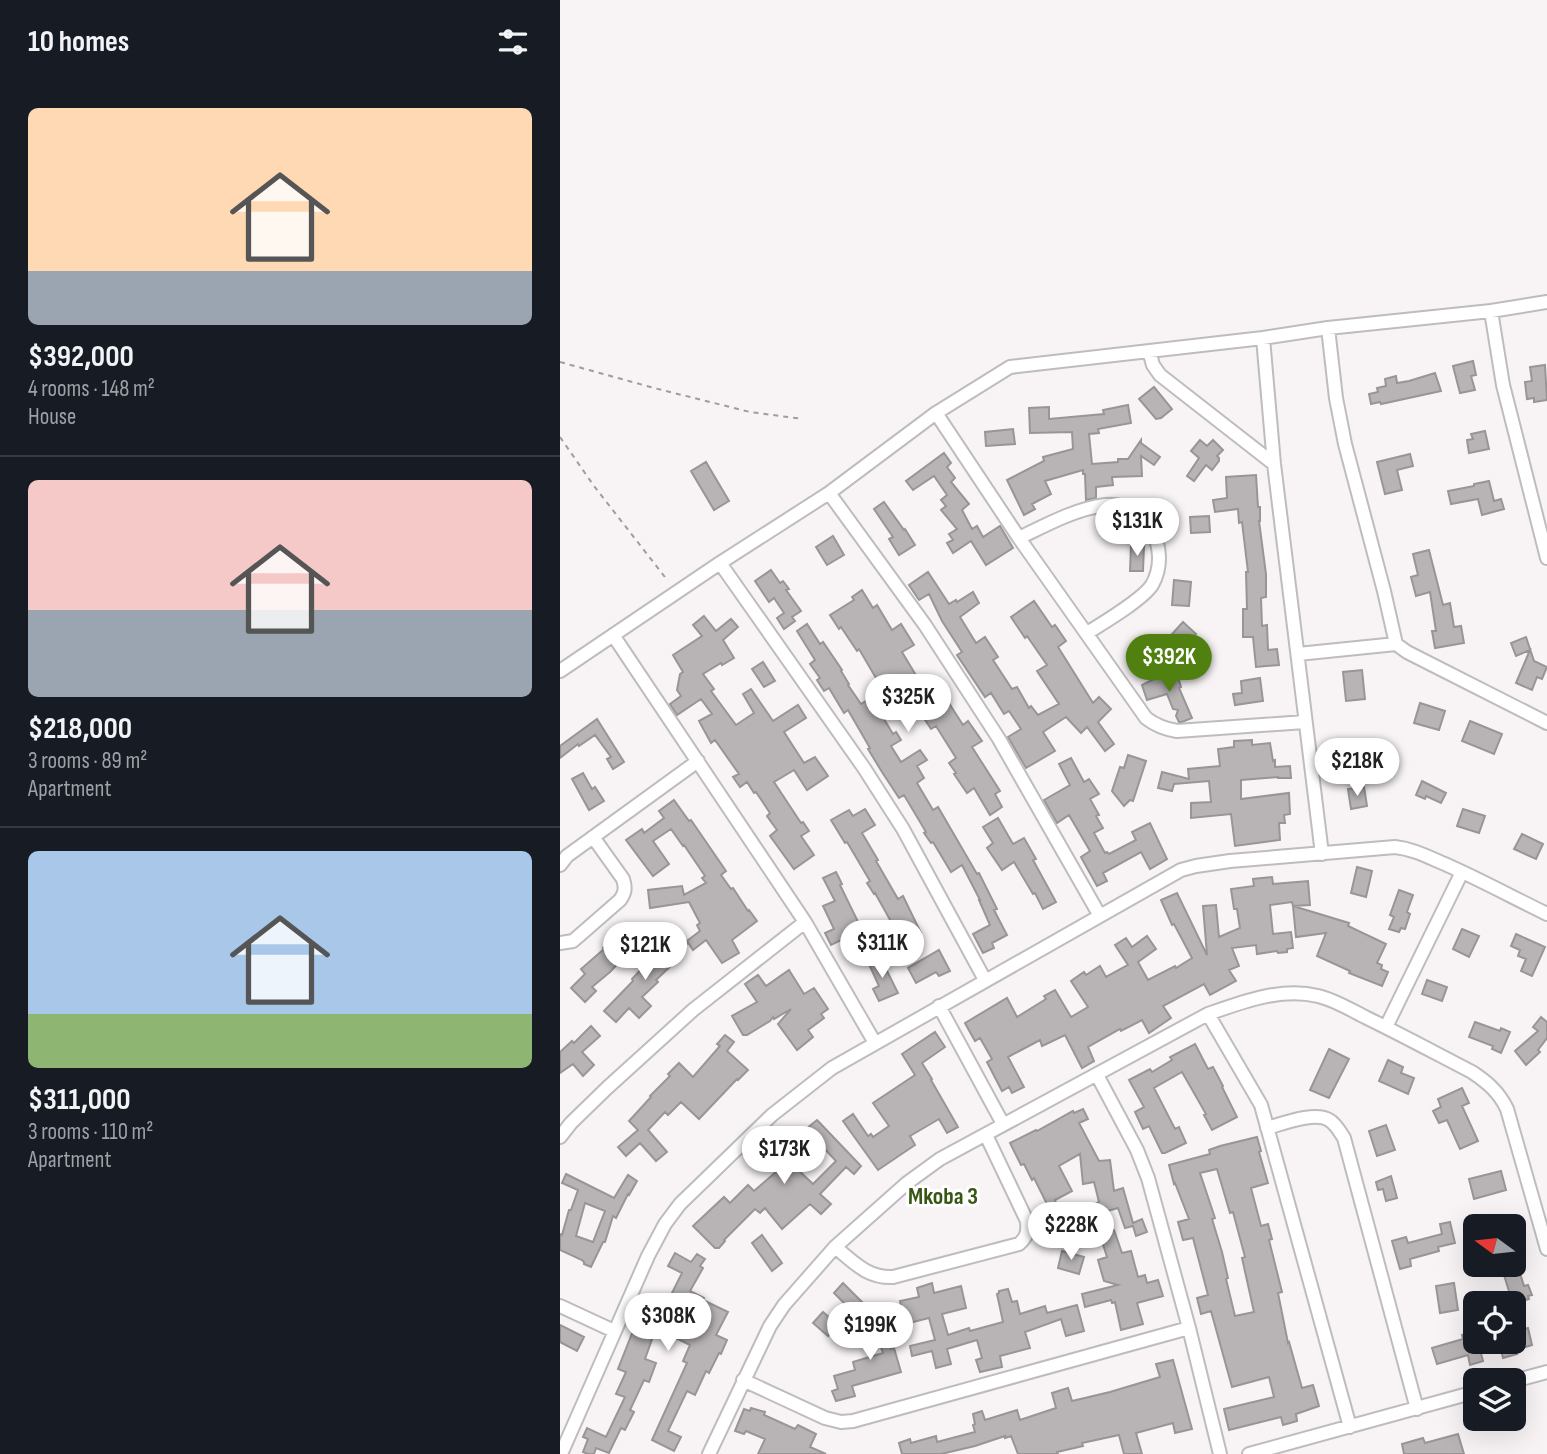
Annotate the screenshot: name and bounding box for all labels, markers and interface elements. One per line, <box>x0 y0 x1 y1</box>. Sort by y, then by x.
icon: filters <box>494 23 532 61</box>
text: 10 homes <box>28 24 129 60</box>
icon: home <box>217 154 343 280</box>
text: $392,000 <box>28 339 134 375</box>
text: 4 rooms · 148 m² <box>28 375 155 403</box>
text: House <box>28 403 76 431</box>
pin: $131K <box>1088 498 1186 558</box>
text: $131K <box>1111 507 1163 535</box>
icon: home <box>217 526 343 652</box>
pin: $392K <box>1120 634 1218 694</box>
text: $392K <box>1142 643 1196 671</box>
pin: $325K <box>859 674 957 734</box>
text: $325K <box>881 683 935 711</box>
text: $218,000 <box>28 711 132 747</box>
pin: $218K <box>1308 738 1406 798</box>
text: 3 rooms · 89 m² <box>28 747 147 775</box>
text: $218K <box>1330 747 1384 775</box>
text: Apartment <box>28 775 112 803</box>
icon: home <box>217 897 343 1023</box>
pin: $311K <box>833 920 931 980</box>
pin: $121K <box>596 922 694 982</box>
text: $311K <box>856 929 908 957</box>
text: $121K <box>619 931 671 959</box>
text: $311,000 <box>28 1082 131 1118</box>
text: 3 rooms · 110 m² <box>28 1118 153 1146</box>
pin: $173K <box>735 1126 833 1186</box>
text: $173K <box>758 1135 810 1163</box>
text: Apartment <box>28 1146 112 1174</box>
district label: Mkoba 3 <box>908 1182 978 1211</box>
pin: $228K <box>1022 1202 1120 1262</box>
text: $228K <box>1044 1211 1098 1239</box>
north arrow <box>1463 1214 1526 1278</box>
map controls <box>1463 1214 1526 1431</box>
button: locate <box>1463 1291 1526 1354</box>
pin: $308K <box>619 1294 717 1353</box>
text: $308K <box>640 1302 696 1330</box>
pin: $199K <box>821 1302 919 1362</box>
text: $199K <box>843 1311 897 1339</box>
button: layers <box>1463 1368 1526 1431</box>

